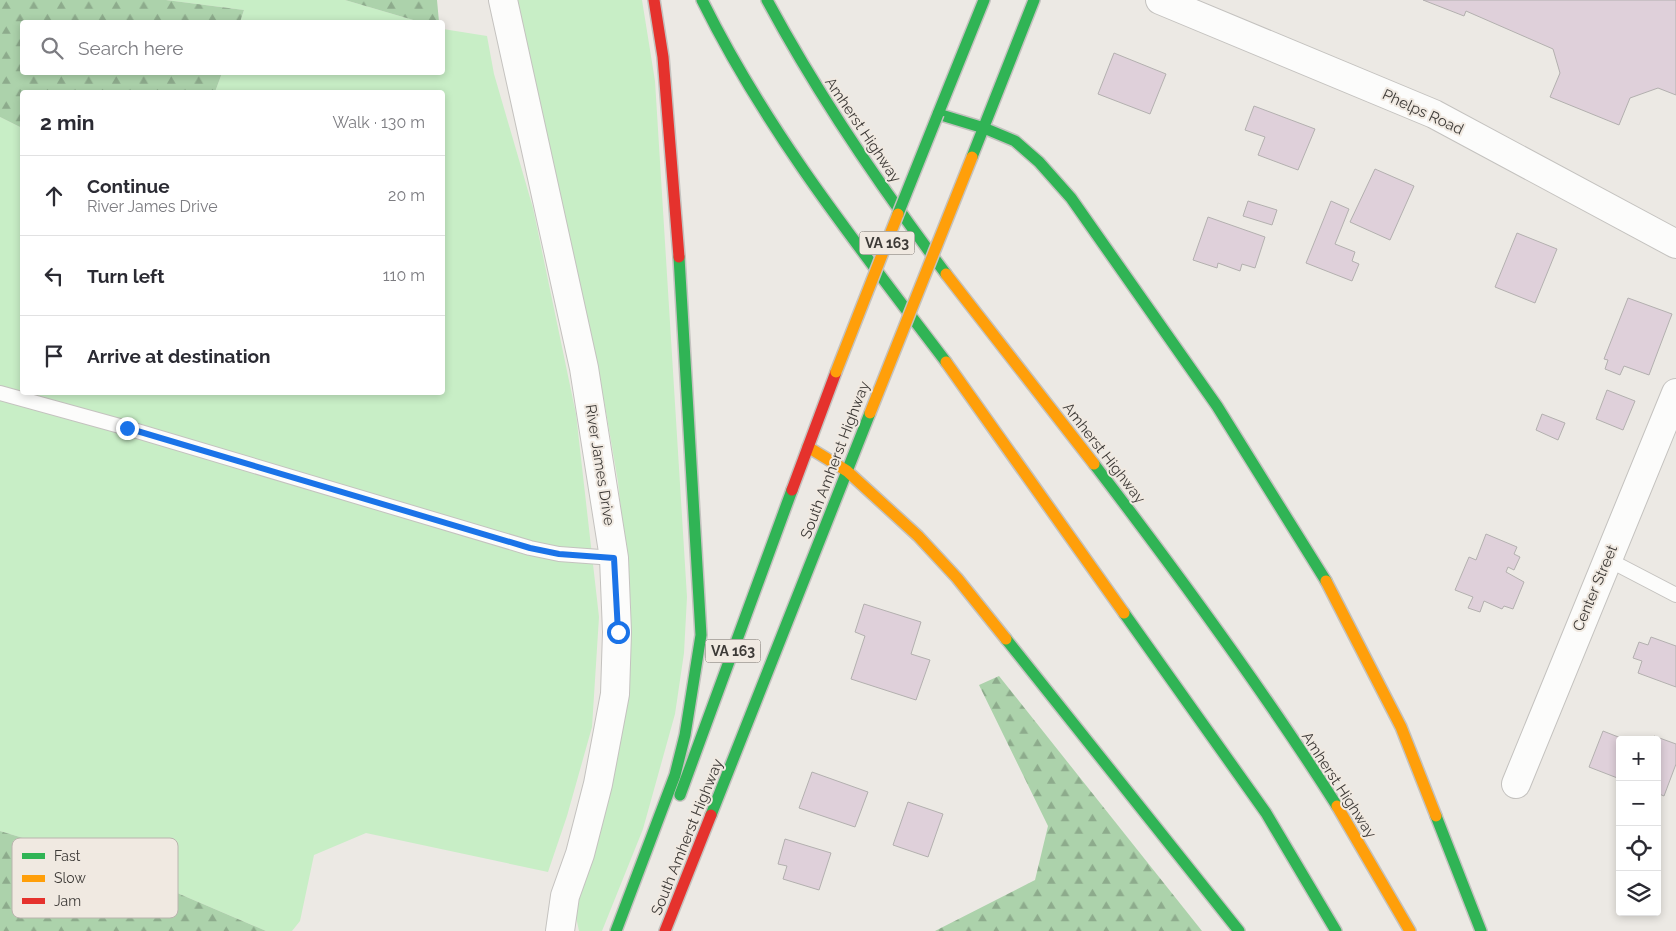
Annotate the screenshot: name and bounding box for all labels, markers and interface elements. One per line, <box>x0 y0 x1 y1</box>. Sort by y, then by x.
search box <box>20 20 445 75</box>
icon: search <box>38 34 66 62</box>
text: Search here <box>78 37 184 59</box>
street label: Amherst Highway <box>821 74 905 186</box>
street label: Phelps Road <box>1380 85 1466 139</box>
text: 2 min <box>40 110 94 135</box>
text: Walk · 130 m <box>332 113 425 132</box>
text: Continue <box>87 175 170 197</box>
icon: ahead <box>40 182 68 210</box>
text: 20 m <box>388 186 425 205</box>
text: River James Drive <box>87 197 218 216</box>
road number: VA 163 <box>860 232 914 254</box>
icon: left <box>40 262 68 290</box>
text: Turn left <box>87 265 164 287</box>
text: 110 m <box>383 266 425 285</box>
icon: arrive <box>40 342 68 370</box>
text: Arrive at destination <box>87 345 271 367</box>
street label: South Amherst Highway <box>797 379 873 541</box>
street label: Amherst Highway <box>1059 399 1149 507</box>
street label: River James Drive <box>582 403 619 527</box>
route end <box>116 417 139 440</box>
street label: Center Street <box>1569 542 1621 634</box>
route start <box>607 621 630 644</box>
road number: VA 163 <box>706 640 760 662</box>
street label: Amherst Highway <box>1298 728 1380 842</box>
map controls <box>1616 736 1661 916</box>
button: + <box>1616 736 1661 781</box>
street label: South Amherst Highway <box>647 756 727 918</box>
button: − <box>1616 781 1661 826</box>
button: locate <box>1616 826 1661 871</box>
legend <box>12 838 178 918</box>
text: Fast <box>54 848 81 864</box>
text: Slow <box>54 870 86 886</box>
button: layers <box>1616 871 1661 916</box>
text: Jam <box>54 893 81 909</box>

